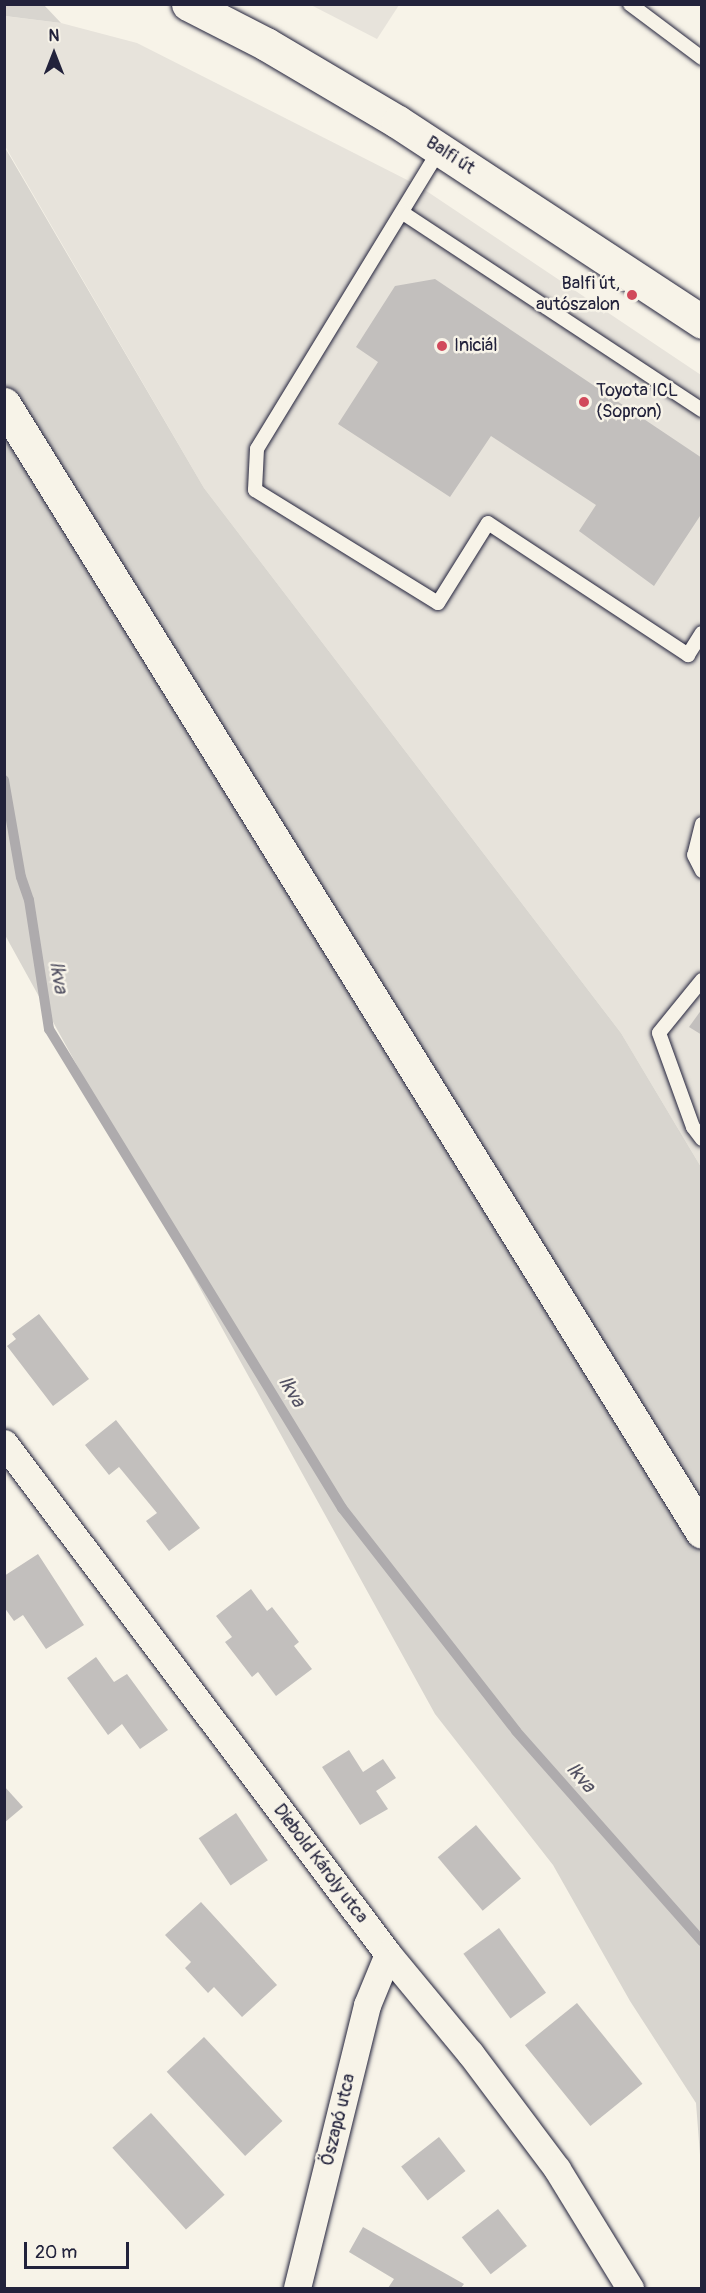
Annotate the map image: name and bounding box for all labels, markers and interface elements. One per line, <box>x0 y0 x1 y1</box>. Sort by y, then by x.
north arrow <box>24 24 84 84</box>
text: N <box>49 26 59 46</box>
street label: Balfi út <box>422 132 478 180</box>
place label: Balfi út, autószalon <box>536 274 620 316</box>
marker: Balfi út, autószalon <box>625 288 639 302</box>
place label: Iniciál <box>454 335 498 357</box>
marker: Iniciál <box>435 339 449 353</box>
place label: Toyota ICL (Sopron) <box>596 381 678 424</box>
marker: Toyota ICL (Sopron) <box>577 395 591 409</box>
water label: Ikva <box>45 959 73 995</box>
water label: Ikva <box>273 1371 311 1411</box>
water label: Ikva <box>561 1757 601 1797</box>
street label: Diebold Károly utca <box>268 1800 372 1928</box>
street label: Őszapó utca <box>317 2072 361 2168</box>
scale bar <box>27 2230 132 2268</box>
text: 20 m <box>35 2241 77 2264</box>

